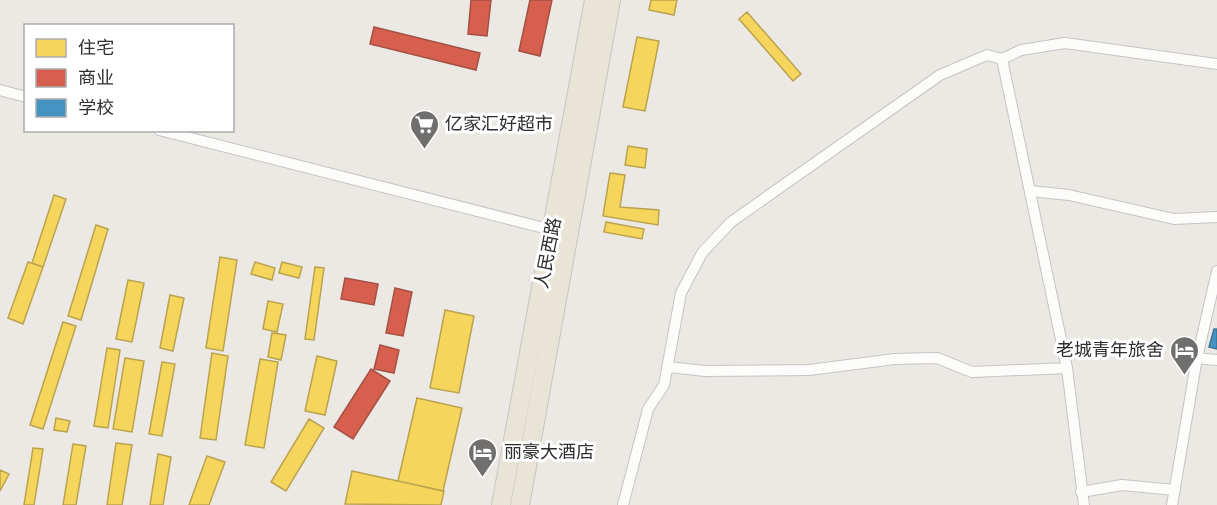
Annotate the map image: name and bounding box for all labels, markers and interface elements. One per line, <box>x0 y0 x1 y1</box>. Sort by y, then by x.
legend <box>24 24 234 132</box>
text: 住宅 <box>78 37 114 58</box>
text: 商业 <box>78 67 114 88</box>
text: 学校 <box>78 97 114 118</box>
supermarket icon: 亿家汇好超市 <box>408 108 440 150</box>
place label: 亿家汇好超市 <box>445 113 553 134</box>
street label: 人民西路 <box>530 216 565 290</box>
hotel icon: 老城青年旅舍 <box>1169 334 1201 376</box>
place label: 老城青年旅舍 <box>1056 339 1164 360</box>
hotel icon: 丽豪大酒店 <box>467 436 499 478</box>
place label: 丽豪大酒店 <box>504 441 594 462</box>

